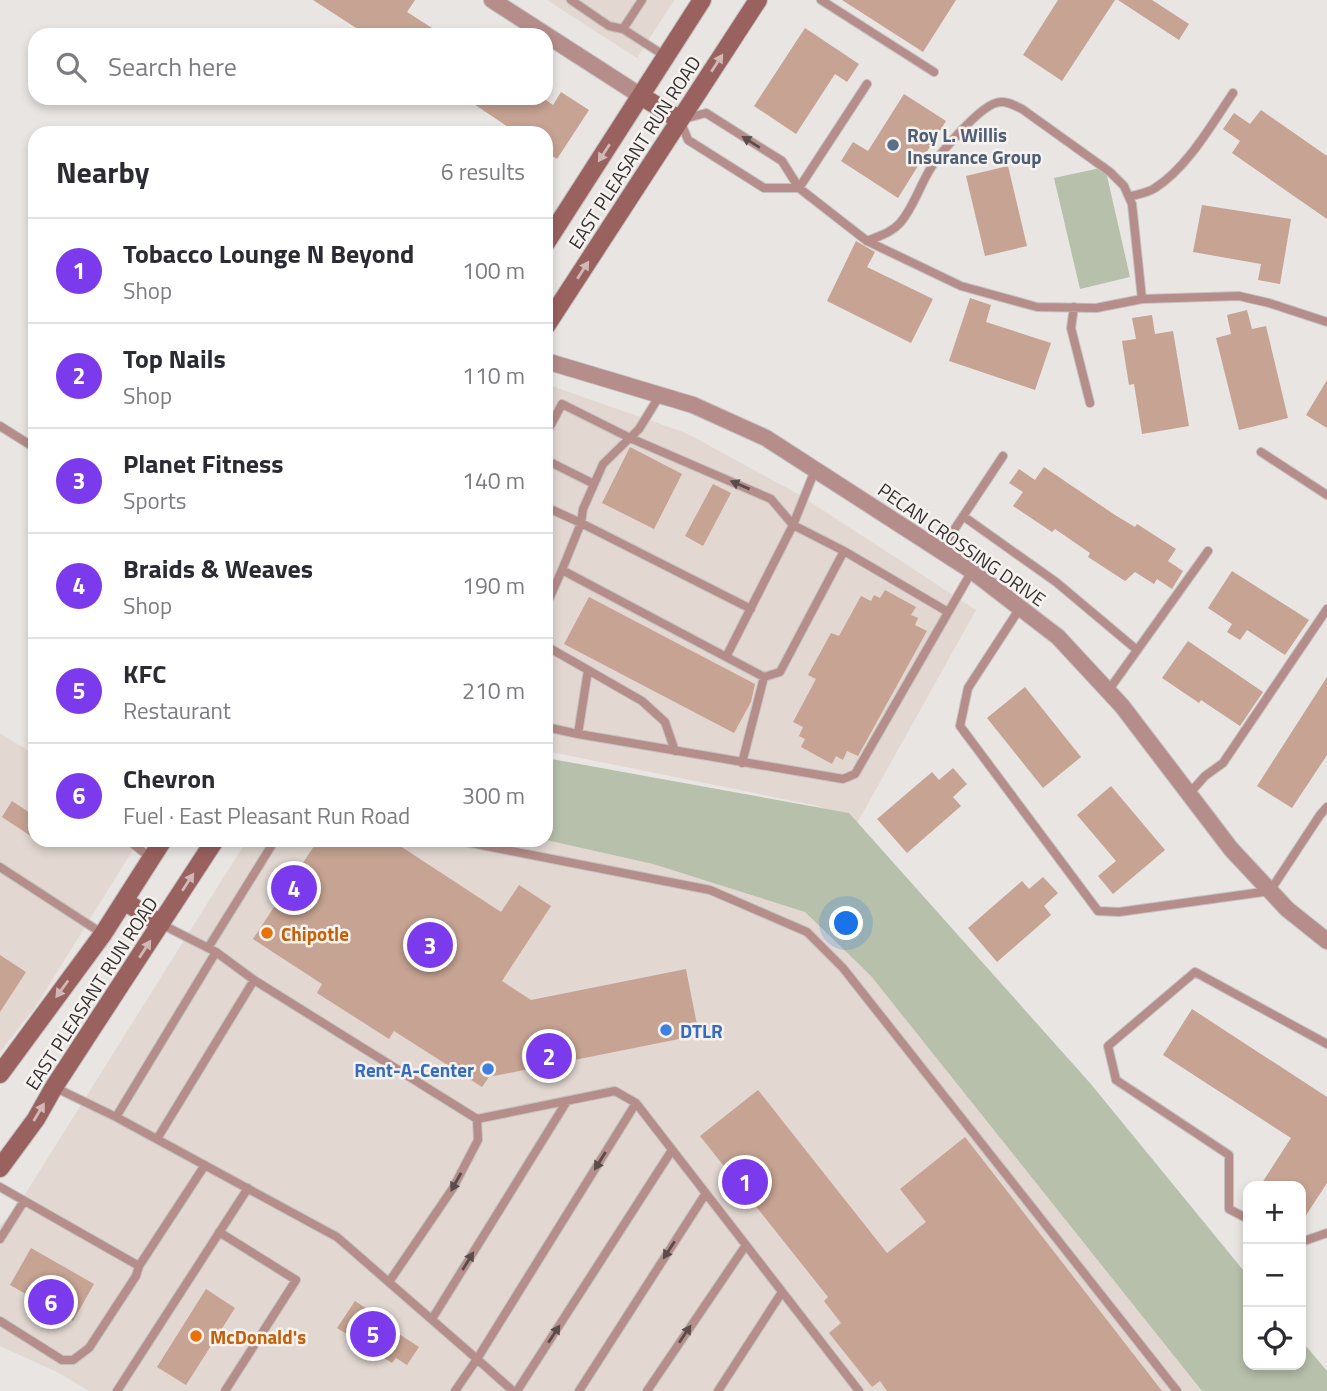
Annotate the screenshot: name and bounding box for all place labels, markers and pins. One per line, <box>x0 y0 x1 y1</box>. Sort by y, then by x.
place label: Roy L. Willis Insurance Group <box>907 120 1042 171</box>
marker: Roy L. Willis Insurance Group <box>885 137 901 153</box>
pin: 4 <box>271 862 317 914</box>
place label: Chipotle <box>281 919 349 948</box>
pin: 3 <box>407 919 453 971</box>
marker: Chipotle <box>259 925 275 941</box>
place label: DTLR <box>680 1016 723 1045</box>
marker: DTLR <box>658 1022 674 1038</box>
pin: 2 <box>526 1030 572 1082</box>
place label: Rent-A-Center <box>354 1055 474 1084</box>
marker: Rent-A-Center <box>480 1061 496 1077</box>
pin: 1 <box>722 1156 768 1208</box>
pin: 6 <box>28 1276 74 1328</box>
pin: 5 <box>350 1308 396 1360</box>
place label: McDonald's <box>210 1322 306 1351</box>
marker: McDonald's <box>188 1328 204 1344</box>

